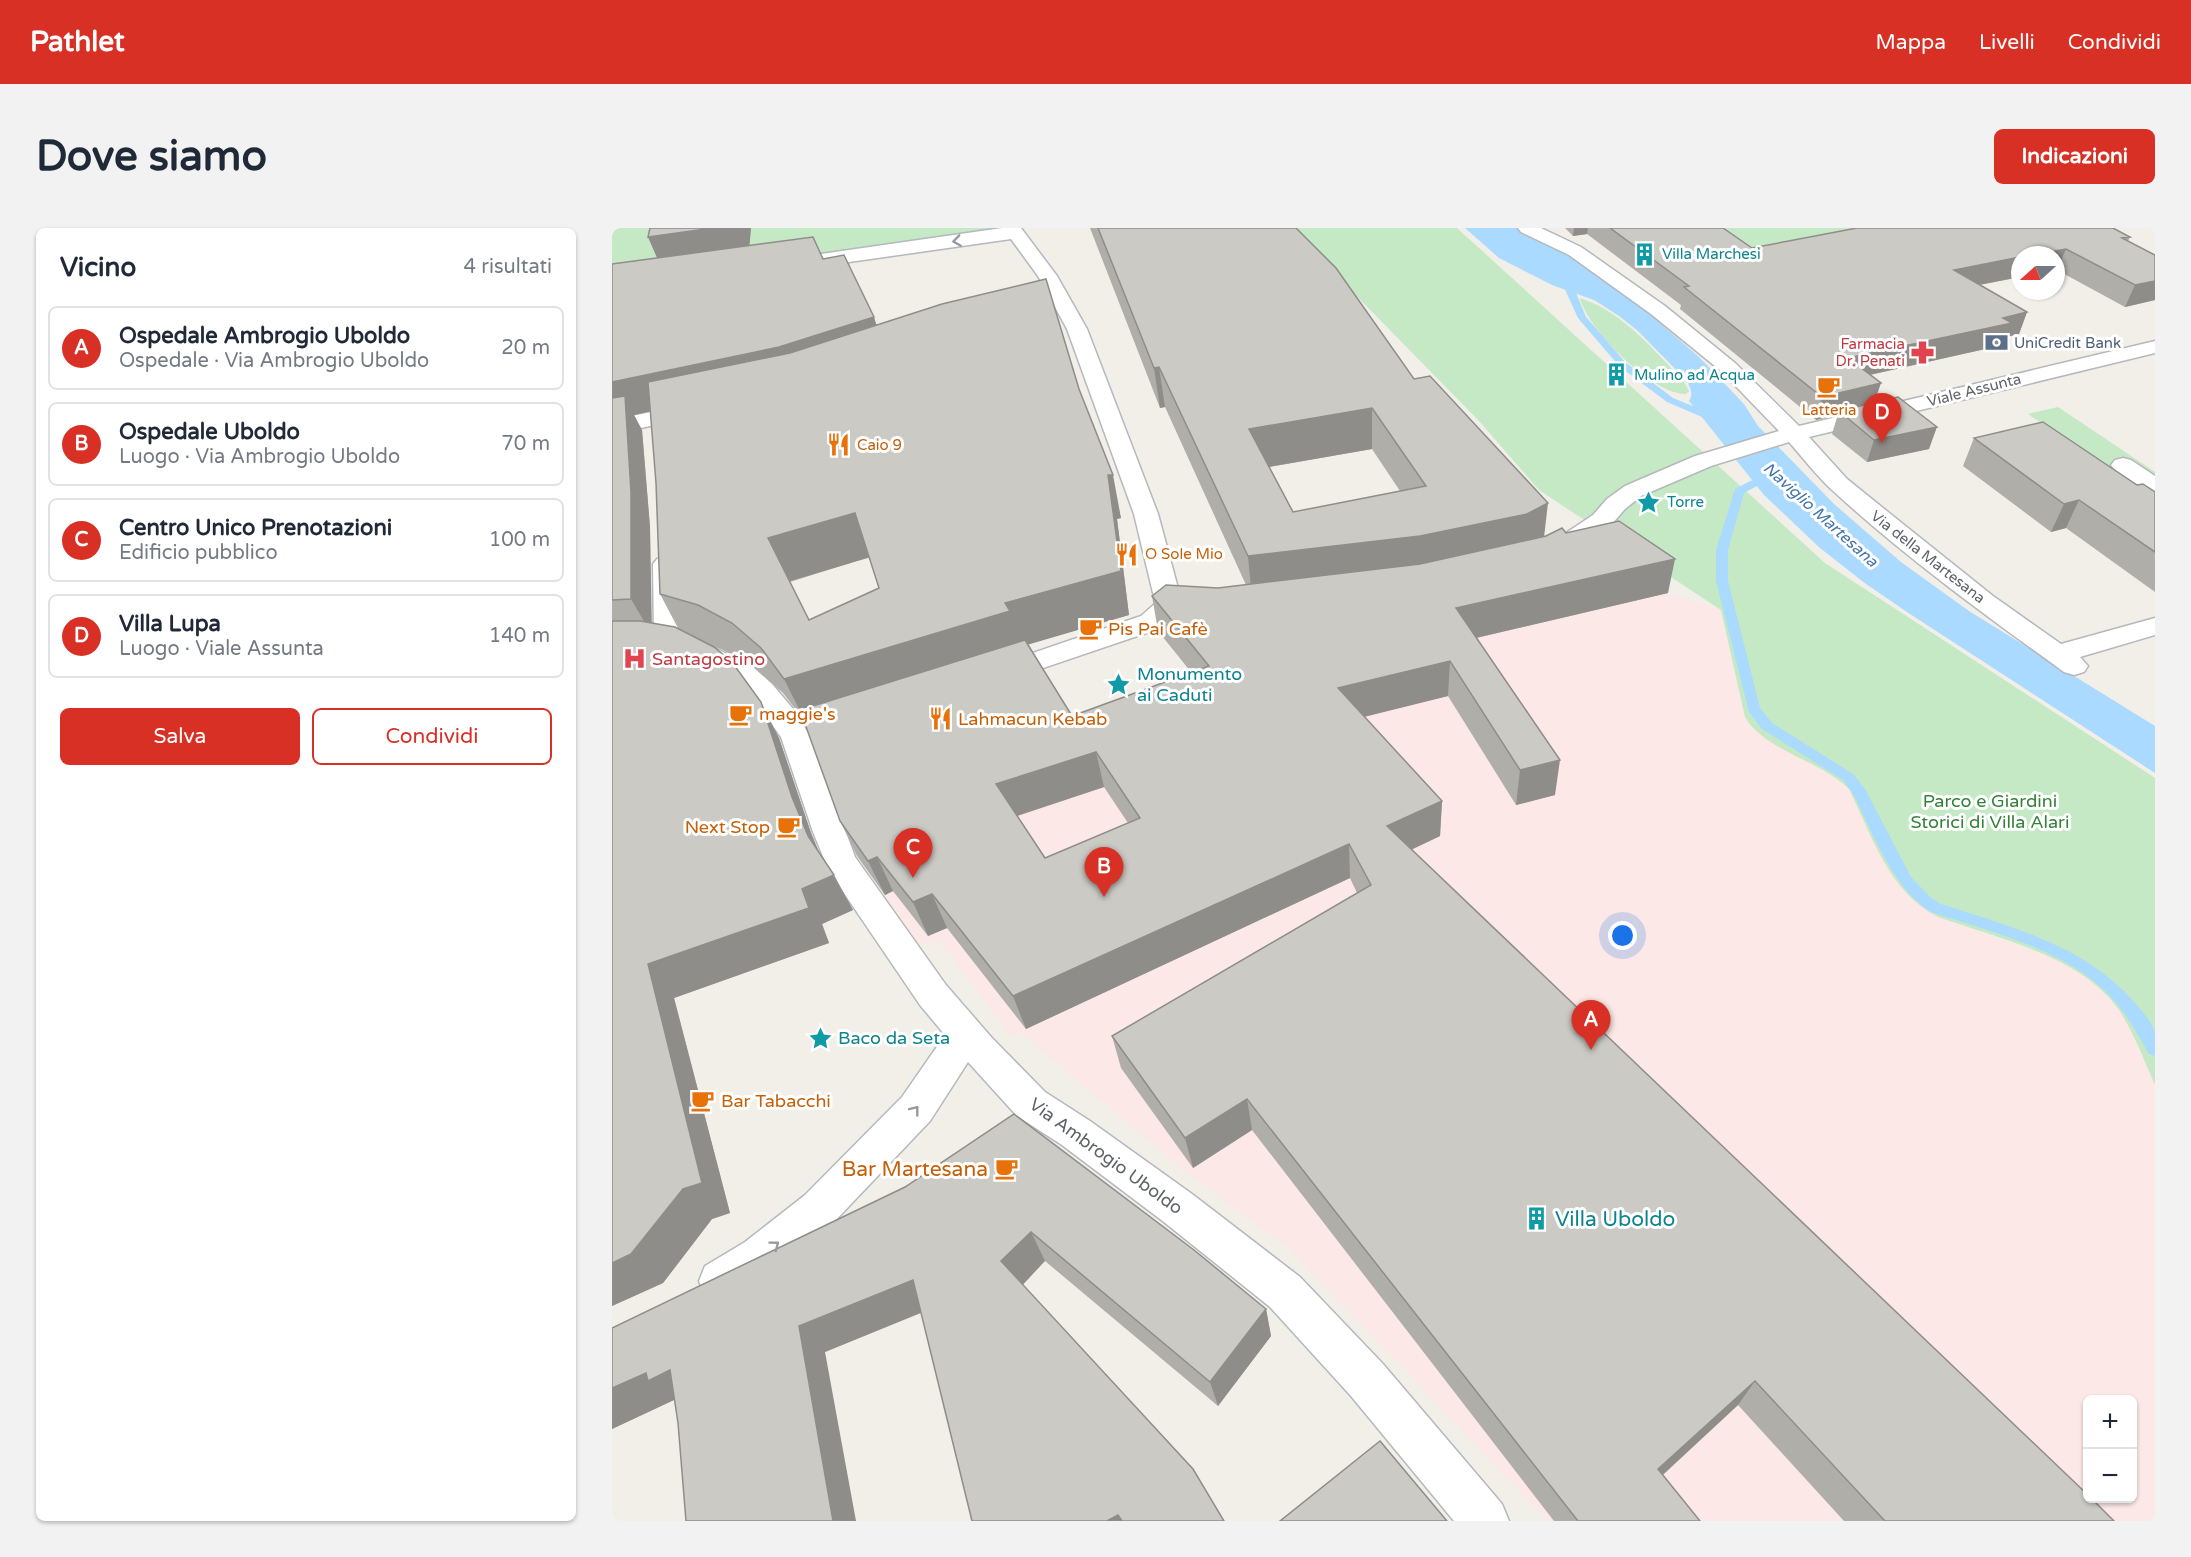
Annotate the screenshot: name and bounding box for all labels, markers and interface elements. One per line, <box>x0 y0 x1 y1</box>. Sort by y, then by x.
text: Pathlet <box>30 25 125 59</box>
text: Mappa <box>1876 30 1946 55</box>
text: Livelli <box>1979 30 2035 55</box>
text: Condividi <box>2068 30 2161 55</box>
button: Indicazioni <box>1994 129 2155 184</box>
text: Dove siamo <box>36 131 267 182</box>
one-way arrow <box>953 235 962 247</box>
building icon: Villa Marchesi <box>1631 241 1657 267</box>
place label: Villa Marchesi <box>1662 245 1761 263</box>
north arrow <box>2011 246 2065 300</box>
text: Vicino <box>60 252 136 283</box>
text: 4 risultati <box>464 255 552 279</box>
text: Ospedale Ambrogio Uboldo <box>119 323 410 349</box>
bank icon: UniCredit Bank <box>1983 330 2009 356</box>
place label: UniCredit Bank <box>2014 334 2121 352</box>
place label: Farmacia Dr. Penati <box>1836 335 1905 370</box>
text: A <box>74 336 89 360</box>
text: 20 m <box>501 336 550 360</box>
pharmacy icon: Farmacia Dr. Penati <box>1910 340 1936 366</box>
text: Ospedale · Via Ambrogio Uboldo <box>119 349 429 373</box>
building icon: Mulino ad Acqua <box>1603 362 1629 388</box>
place label: Mulino ad Acqua <box>1634 366 1755 384</box>
street label: Viale Assunta <box>1925 370 2023 410</box>
cafe icon: Latteria <box>1816 373 1842 399</box>
pin: D <box>1862 394 1902 443</box>
place label: Latteria <box>1802 401 1856 419</box>
text: Ospedale Uboldo <box>119 419 300 445</box>
text: B <box>75 432 88 456</box>
text: 70 m <box>501 432 550 456</box>
restaurant icon: Caio 9 <box>826 432 852 458</box>
place label: Caio 9 <box>857 436 902 454</box>
text: Luogo · Via Ambrogio Uboldo <box>119 445 400 469</box>
water label: Naviglio Martesana <box>1759 458 1882 572</box>
place icon: Torre <box>1636 489 1662 515</box>
place label: Torre <box>1667 493 1704 511</box>
street label: Via della Martesana <box>1867 507 1989 607</box>
text: Centro Unico Prenotazioni <box>119 515 392 541</box>
text: C <box>75 528 88 552</box>
text: 100 m <box>489 528 550 552</box>
text: Edificio pubblico <box>119 541 278 565</box>
restaurant icon: O Sole Mio <box>1114 541 1140 567</box>
place label: O Sole Mio <box>1145 545 1223 563</box>
text: Villa Lupa <box>119 611 221 637</box>
cafe icon: Pis Pai Cafè <box>1077 616 1103 642</box>
place label: Pis Pai Cafè <box>1108 618 1208 640</box>
text: D <box>74 624 89 648</box>
text: 140 m <box>489 624 550 648</box>
text: Luogo · Viale Assunta <box>119 637 324 661</box>
hospital icon: Santagostino <box>621 646 647 672</box>
place label: Santagostino <box>652 648 765 670</box>
place label: Monumento ai Caduti <box>1137 663 1242 706</box>
place icon: Monumento ai Caduti <box>1106 671 1132 697</box>
cafe icon: maggie's <box>728 701 754 727</box>
place label: maggie's <box>759 703 836 725</box>
restaurant icon: Lahmacun Kebab <box>927 706 953 732</box>
button: Salva <box>60 708 300 765</box>
button: Condividi <box>312 708 552 765</box>
place label: Lahmacun Kebab <box>958 708 1107 730</box>
park label: Parco e Giardini Storici di Villa Alari <box>1911 790 2069 833</box>
cafe icon: Next Stop <box>775 814 801 840</box>
place label: Next Stop <box>685 816 770 838</box>
pin: C <box>894 828 932 878</box>
pin: B <box>1084 848 1124 897</box>
your location <box>1608 921 1637 950</box>
pin: A <box>1572 1000 1610 1050</box>
place icon: Baco da Seta <box>807 1025 833 1051</box>
place label: Baco da Seta <box>838 1027 950 1049</box>
cafe icon: Bar Tabacchi <box>690 1088 716 1114</box>
place label: Bar Tabacchi <box>721 1090 831 1112</box>
street label: Via Ambrogio Uboldo <box>1025 1093 1187 1219</box>
one-way arrow <box>907 1105 918 1116</box>
cafe icon: Bar Martesana <box>993 1156 1019 1182</box>
place label: Bar Martesana <box>842 1157 988 1182</box>
building icon: Villa Uboldo <box>1524 1206 1550 1232</box>
place label: Villa Uboldo <box>1555 1207 1675 1232</box>
one-way arrow <box>768 1241 779 1252</box>
map controls <box>2083 1395 2137 1503</box>
button: + <box>2083 1395 2137 1449</box>
button: − <box>2083 1449 2137 1503</box>

